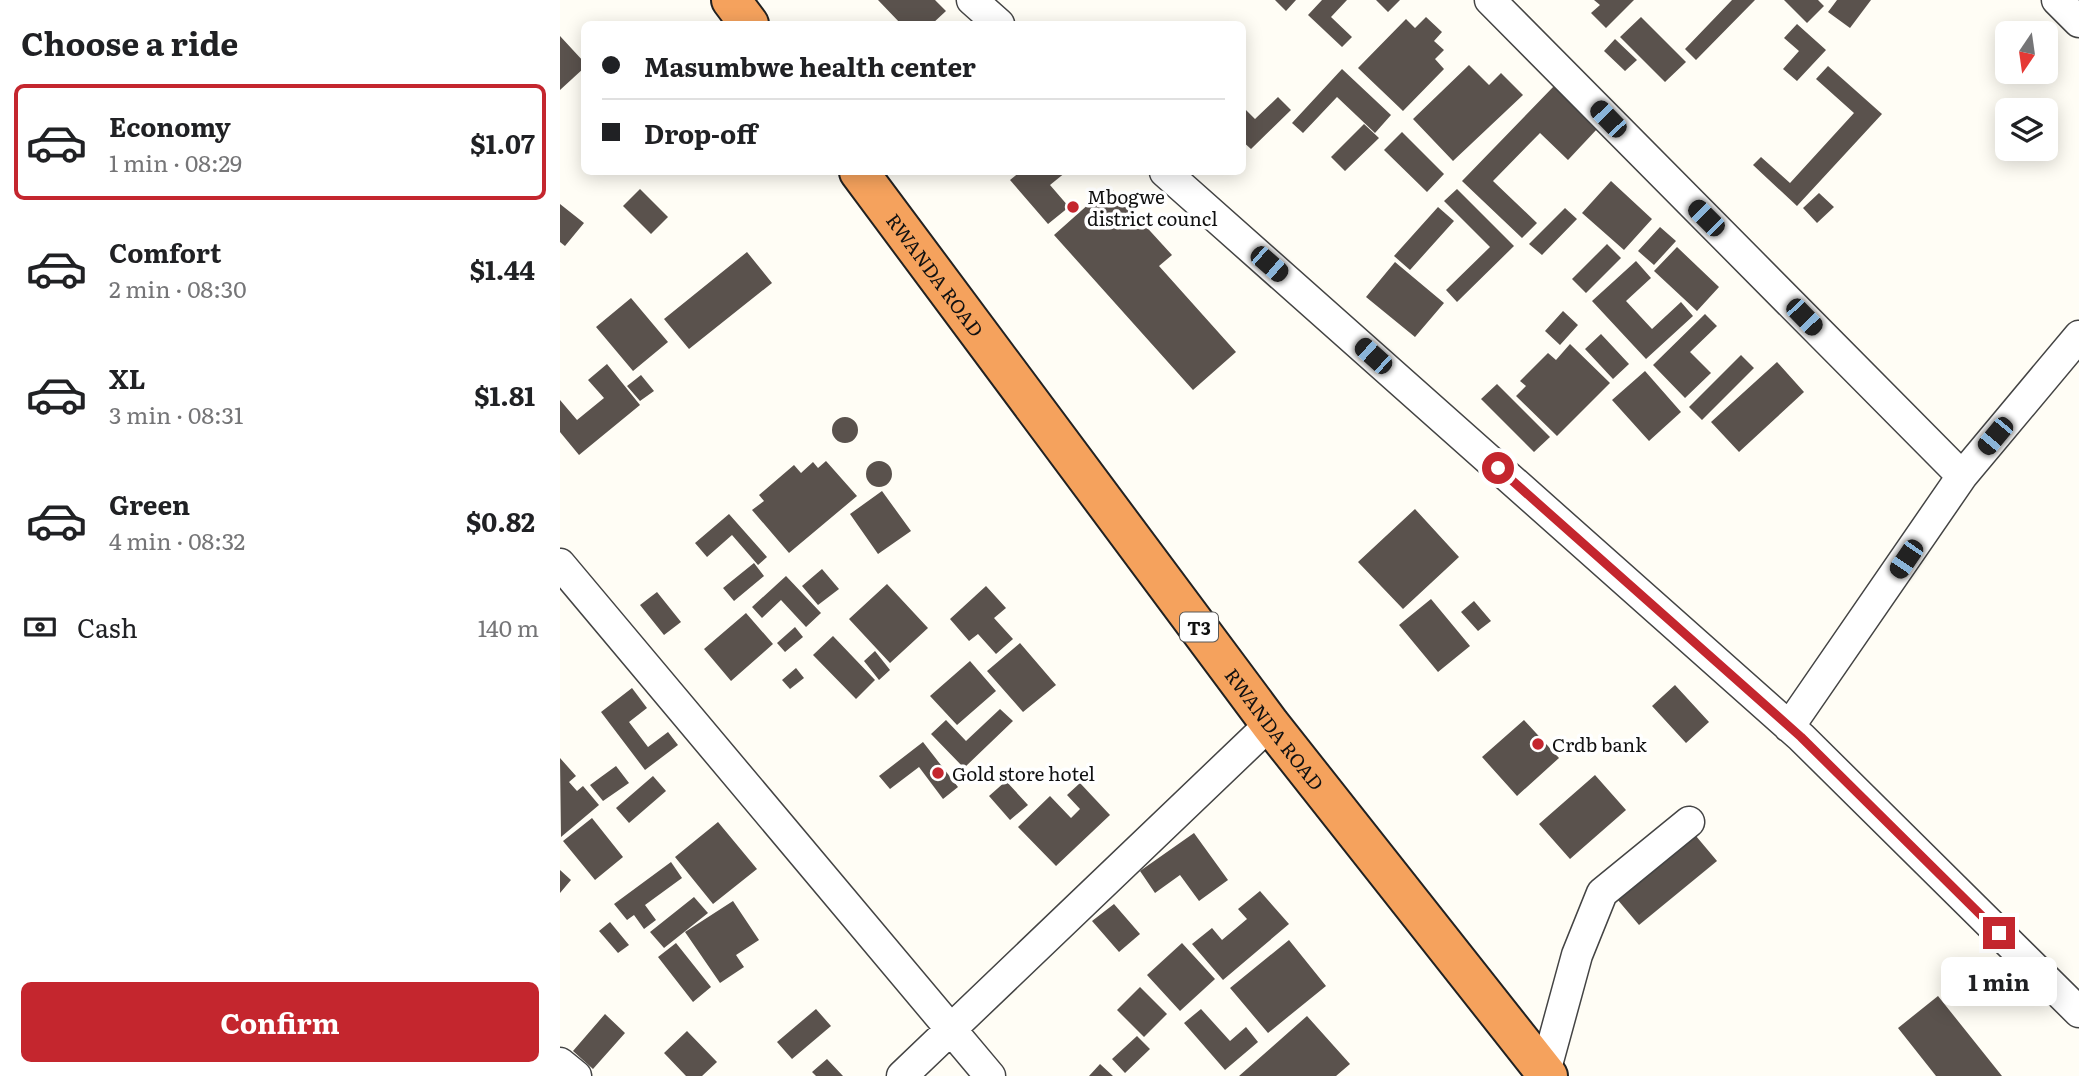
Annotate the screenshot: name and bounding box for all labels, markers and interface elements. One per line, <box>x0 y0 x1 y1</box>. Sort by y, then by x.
text: Choose a ride <box>21 18 238 66</box>
north arrow <box>1995 21 2058 84</box>
map controls <box>1995 21 2058 161</box>
text: Masumbwe health center <box>644 46 976 85</box>
car <box>1586 97 1631 141</box>
button: layers <box>1995 98 2058 161</box>
text: Economy <box>109 106 231 145</box>
icon: car <box>25 111 88 174</box>
text: Drop-off <box>644 113 757 152</box>
text: $1.07 <box>470 123 535 162</box>
text: 1 min · 08:29 <box>109 145 242 179</box>
place label: Mbogwe district councl <box>1087 182 1218 232</box>
car <box>1684 196 1729 240</box>
marker: Mbogwe district councl <box>1065 199 1081 215</box>
street label: RWANDA ROAD <box>880 207 991 342</box>
text: Comfort <box>109 232 221 271</box>
icon: car <box>25 237 88 300</box>
car <box>1247 242 1292 286</box>
text: $1.44 <box>470 249 535 288</box>
text: 2 min · 08:30 <box>109 271 246 305</box>
car <box>1782 295 1827 339</box>
car <box>1351 334 1396 378</box>
text: XL <box>109 358 146 397</box>
icon: car <box>25 363 88 426</box>
text: $1.81 <box>474 375 535 414</box>
text: 3 min · 08:31 <box>109 397 243 431</box>
car <box>1974 413 2017 459</box>
route start <box>1482 452 1514 484</box>
text: Green <box>109 484 190 523</box>
icon: car <box>25 489 88 552</box>
text: $0.82 <box>466 501 535 540</box>
text: 4 min · 08:32 <box>109 523 245 557</box>
car <box>1886 536 1927 582</box>
text: Cash <box>77 607 138 646</box>
icon: cash <box>21 608 59 646</box>
text: 140 m <box>478 610 539 644</box>
road number: T3 <box>1180 612 1218 642</box>
street label: RWANDA ROAD <box>1219 662 1331 796</box>
place label: Crdb bank <box>1552 730 1647 758</box>
marker: Crdb bank <box>1530 736 1546 752</box>
place label: Gold store hotel <box>952 759 1095 787</box>
marker: Gold store hotel <box>930 765 946 781</box>
route end <box>1983 917 2015 949</box>
callout: 1 min <box>1941 958 2057 1006</box>
text: 1 min <box>1968 964 2030 998</box>
button: Confirm <box>21 982 539 1062</box>

